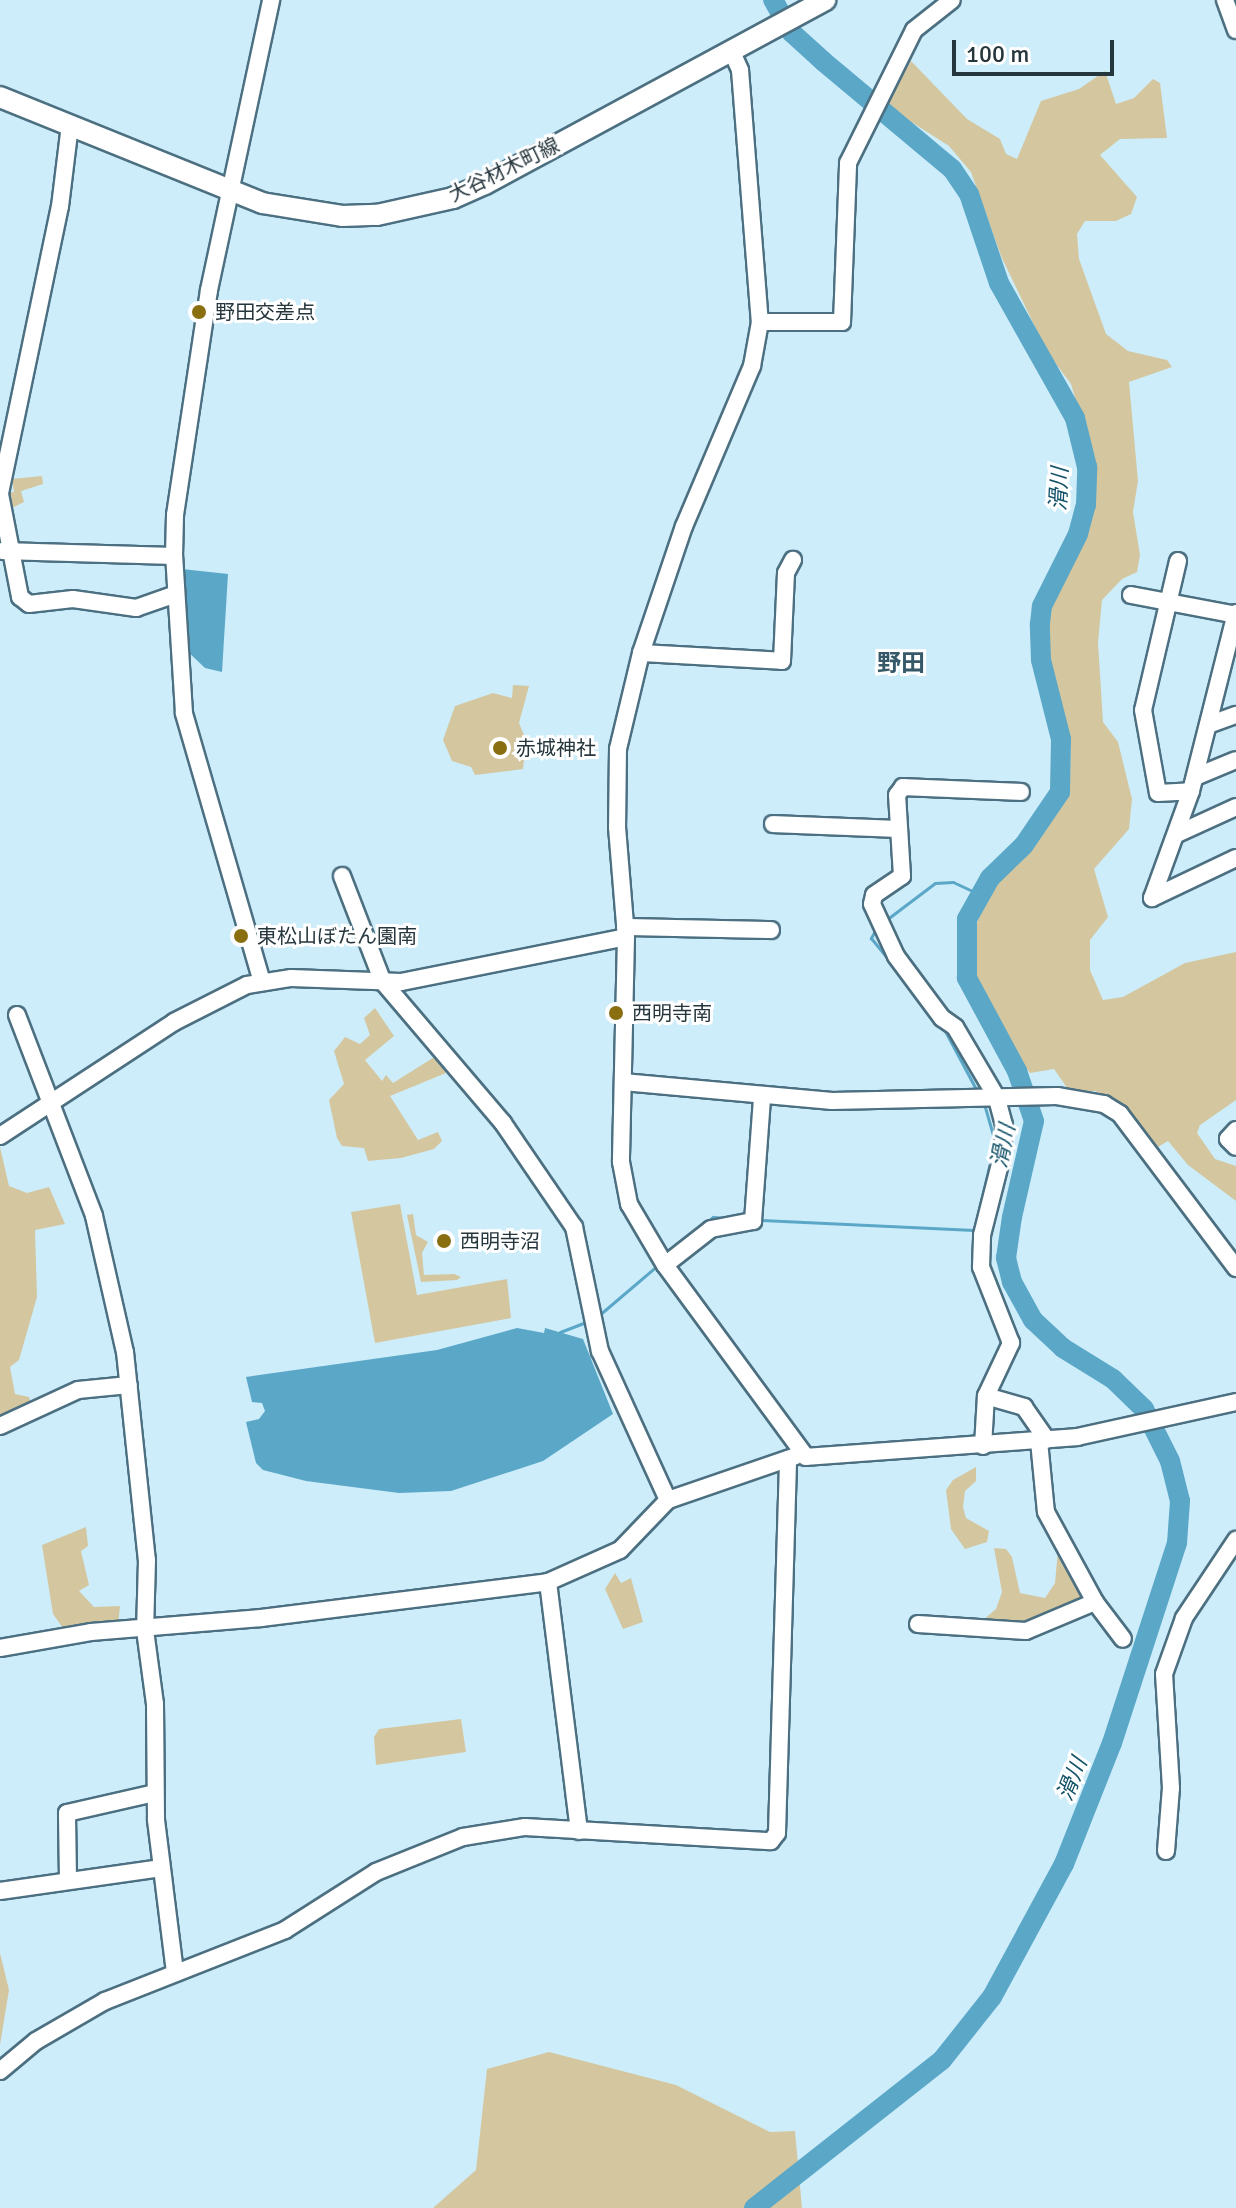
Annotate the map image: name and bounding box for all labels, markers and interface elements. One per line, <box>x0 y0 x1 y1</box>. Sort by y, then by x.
scale bar <box>956 24 1118 74</box>
text: 100 m <box>966 39 1029 69</box>
street label: 大谷材木町線 <box>445 133 563 207</box>
place label: 野田交差点 <box>215 300 315 324</box>
marker: 野田交差点 <box>190 303 208 321</box>
water label: 滑川 <box>1045 466 1073 512</box>
district label: 野田 <box>877 650 925 678</box>
place label: 赤城神社 <box>516 736 596 760</box>
marker: 赤城神社 <box>491 739 509 757</box>
place label: 東松山ぼたん園南 <box>257 924 417 948</box>
marker: 東松山ぼたん園南 <box>232 927 250 945</box>
place label: 西明寺南 <box>632 1001 712 1025</box>
marker: 西明寺南 <box>607 1004 625 1022</box>
water label: 滑川 <box>986 1122 1020 1170</box>
place label: 西明寺沼 <box>460 1229 540 1253</box>
marker: 西明寺沼 <box>435 1232 453 1250</box>
water label: 滑川 <box>1052 1754 1092 1804</box>

